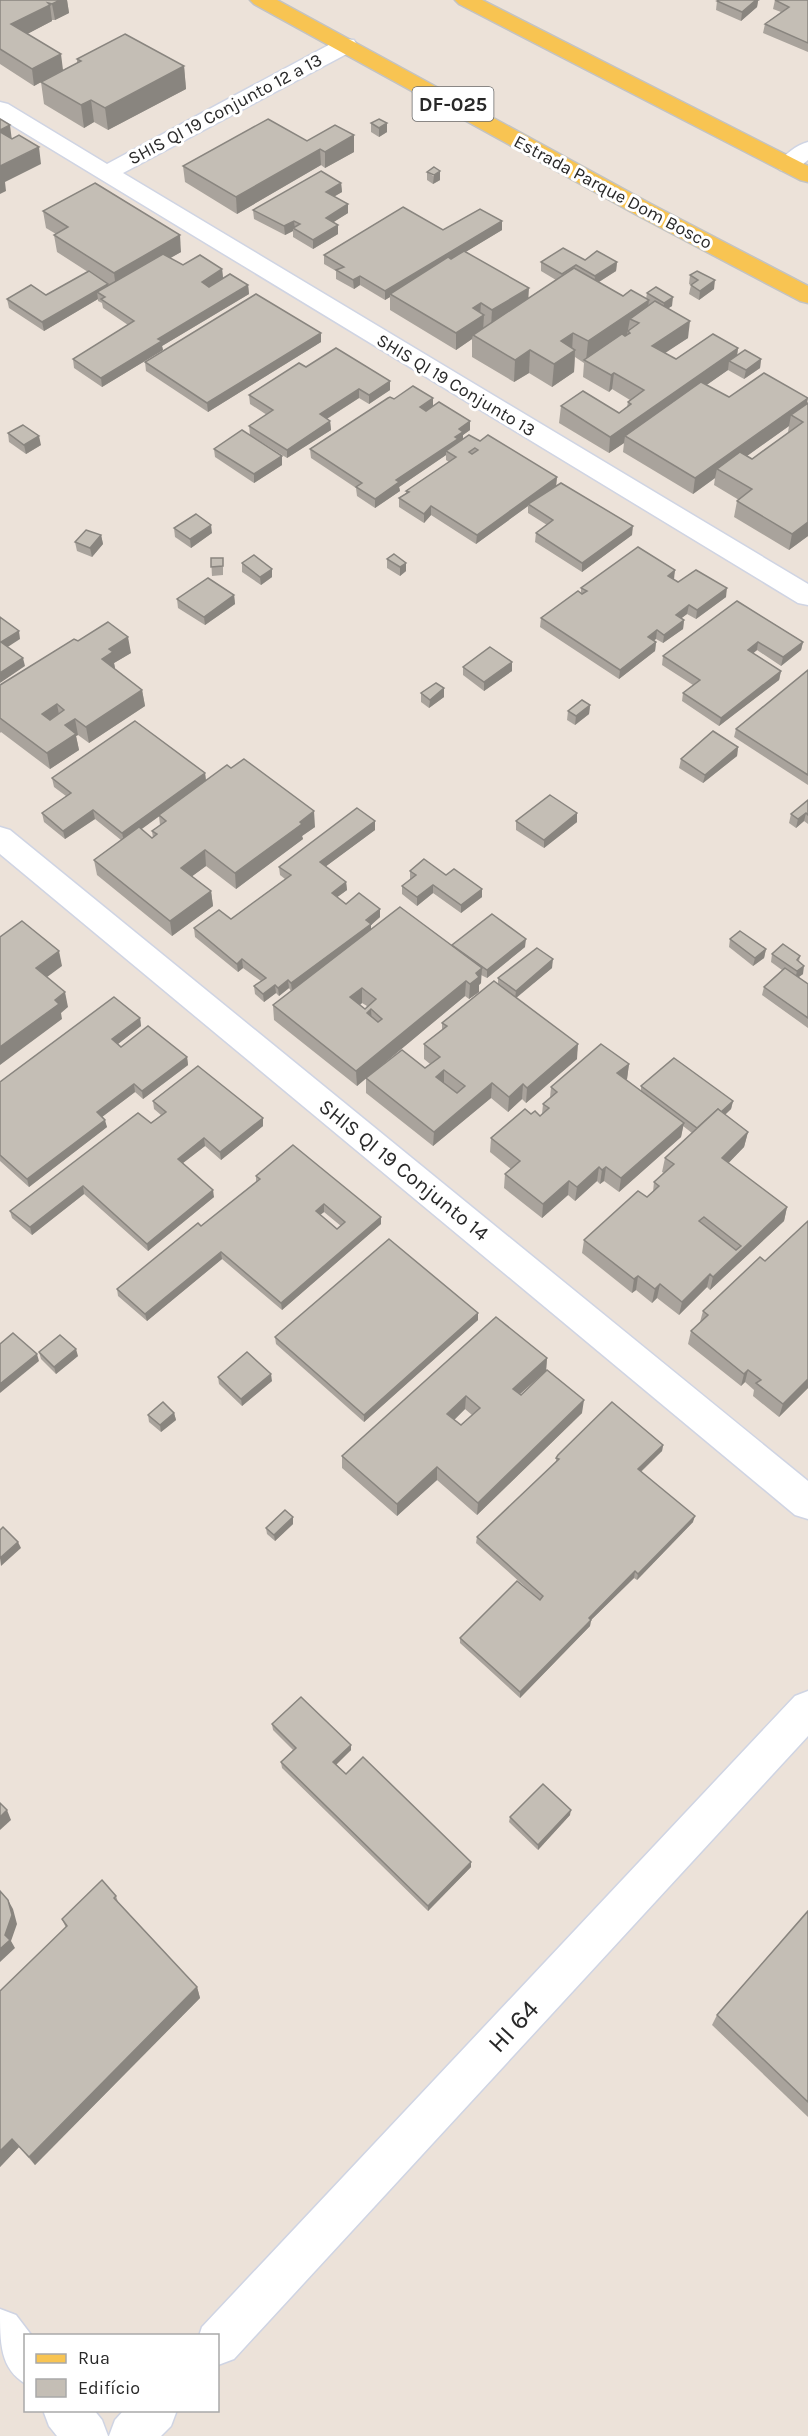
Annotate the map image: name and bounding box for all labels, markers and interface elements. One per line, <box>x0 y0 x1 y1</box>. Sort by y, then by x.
street label: SHIS QI 19 Conjunto 12 a 13 <box>124 49 326 169</box>
road number: DF-025 <box>412 87 494 121</box>
street label: Estrada Parque Dom Bosco <box>510 130 716 254</box>
street label: SHIS QI 19 Conjunto 13 <box>373 329 539 441</box>
street label: SHIS QI 19 Conjunto 14 <box>314 1094 494 1246</box>
street label: HI 64 <box>481 1994 545 2059</box>
legend <box>24 2334 219 2412</box>
text: Rua <box>78 2347 110 2369</box>
text: Edifício <box>78 2377 140 2399</box>

